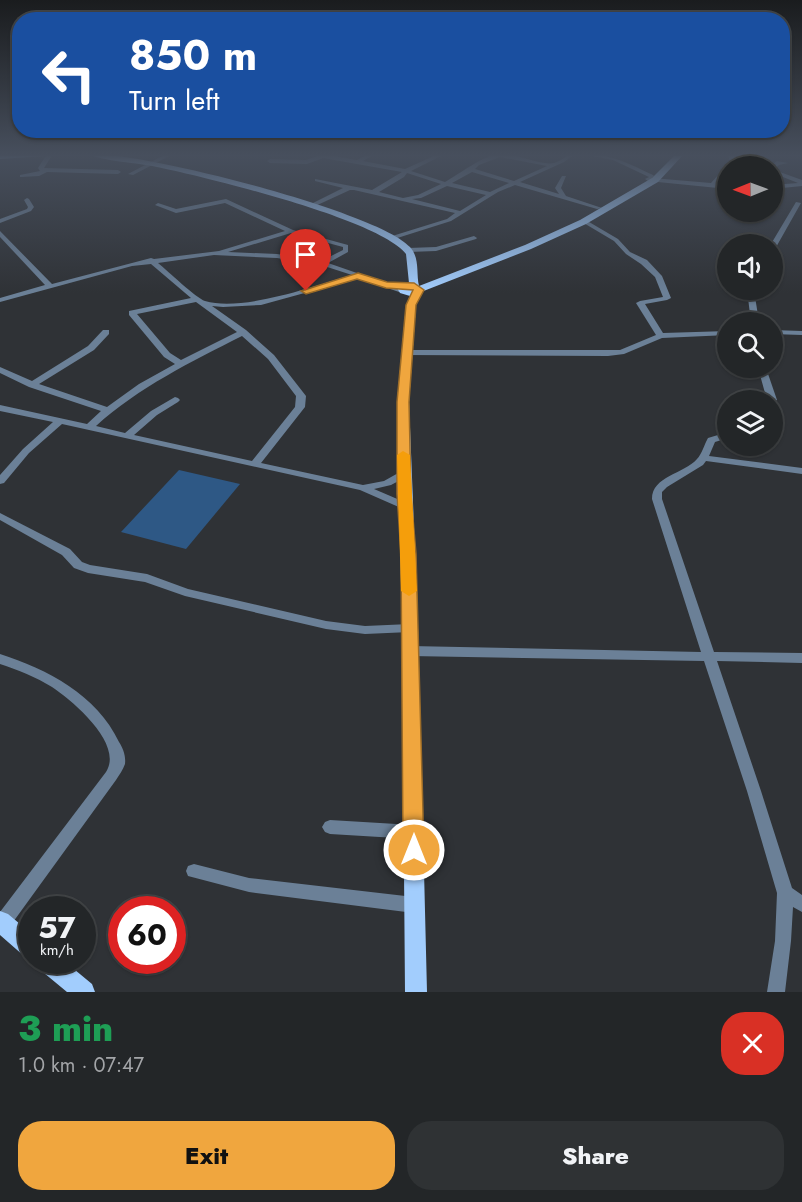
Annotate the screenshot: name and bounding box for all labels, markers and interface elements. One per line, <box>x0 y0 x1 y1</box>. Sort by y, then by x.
text: 850 m <box>129 25 257 86</box>
icon: left <box>30 36 108 114</box>
text: Turn left <box>129 81 219 120</box>
north arrow <box>717 156 783 222</box>
map controls <box>717 156 783 456</box>
pin <box>280 229 331 291</box>
button: sound <box>717 234 783 300</box>
icon: arrive <box>289 238 322 271</box>
button: search <box>717 312 783 378</box>
button: layers <box>717 390 783 456</box>
position arrow <box>382 818 446 882</box>
speed limit sign: 60 <box>108 896 186 974</box>
text: 57 <box>38 906 76 949</box>
text: km/h <box>40 939 74 961</box>
text: 3 min <box>18 1002 113 1054</box>
button: close <box>721 1012 784 1075</box>
text: 1.0 km · 07:47 <box>18 1051 144 1080</box>
button: Exit <box>18 1121 395 1190</box>
button: Share <box>407 1121 784 1190</box>

